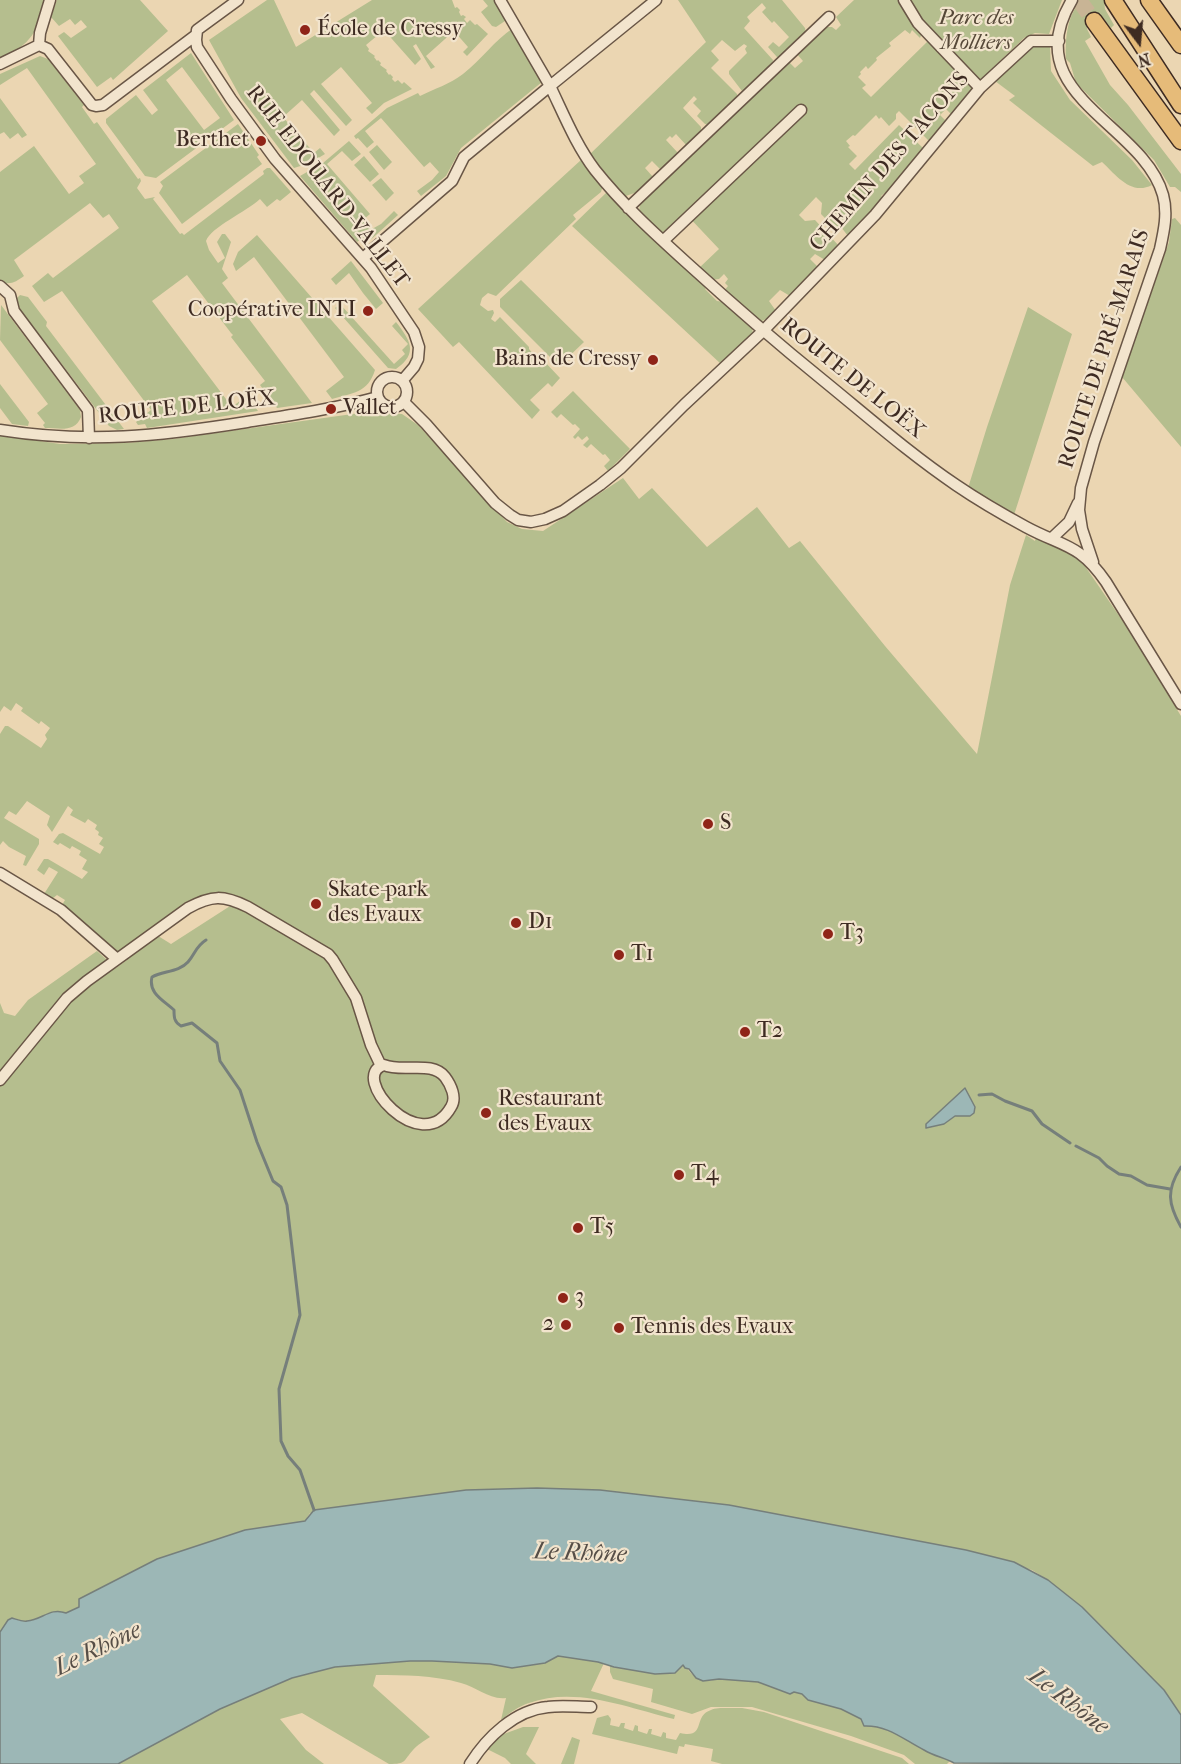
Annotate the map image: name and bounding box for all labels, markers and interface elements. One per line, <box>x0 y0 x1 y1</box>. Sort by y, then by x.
park label: Parc des Molliers <box>938 6 1014 57</box>
north arrow <box>1109 12 1169 72</box>
place label: École de Cressy <box>317 17 463 43</box>
marker: École de Cressy <box>298 23 312 37</box>
text: N <box>1136 49 1153 71</box>
street label: CHEMIN DES TACONS <box>805 67 975 257</box>
street label: RUE EDOUARD-VALLET <box>240 80 414 294</box>
place label: Berthet <box>176 128 249 154</box>
marker: Berthet <box>254 134 268 148</box>
street label: ROUTE DE PRÉ-MARAIS <box>1054 226 1156 472</box>
place label: Coopérative INTI <box>188 298 356 324</box>
marker: Coopérative INTI <box>361 304 375 318</box>
street label: ROUTE DE LOËX <box>775 313 929 445</box>
place label: Bains de Cressy <box>494 347 641 373</box>
marker: Bains de Cressy <box>646 353 660 367</box>
street label: ROUTE DE LOËX <box>97 386 277 430</box>
place label: Vallet <box>343 396 397 422</box>
marker: Vallet <box>324 402 338 416</box>
place label: S <box>720 811 731 837</box>
marker: S <box>701 817 715 831</box>
place label: Skate-park des Evaux <box>328 878 428 930</box>
marker: Skate-park des Evaux <box>309 897 323 911</box>
place label: D1 <box>528 910 553 936</box>
marker: D1 <box>509 916 523 930</box>
place label: T3 <box>840 921 864 947</box>
marker: T3 <box>821 927 835 941</box>
place label: T1 <box>631 942 654 968</box>
marker: T1 <box>612 948 626 962</box>
place label: T2 <box>757 1019 783 1045</box>
marker: T2 <box>738 1025 752 1039</box>
place label: Restaurant des Evaux <box>498 1087 603 1138</box>
marker: Restaurant des Evaux <box>479 1106 493 1120</box>
place label: T4 <box>691 1162 719 1188</box>
marker: T4 <box>672 1168 686 1182</box>
place label: T5 <box>590 1215 614 1241</box>
marker: T5 <box>571 1221 585 1235</box>
place label: 3 <box>575 1285 584 1311</box>
marker: 3 <box>556 1291 570 1305</box>
place label: 2 <box>543 1312 554 1338</box>
place label: Tennis des Evaux <box>631 1315 793 1341</box>
marker: 2 <box>559 1318 573 1332</box>
marker: Tennis des Evaux <box>612 1321 626 1335</box>
water label: Le Rhône <box>533 1538 627 1570</box>
water label: Le Rhône <box>50 1617 146 1683</box>
water label: Le Rhône <box>1022 1663 1114 1741</box>

